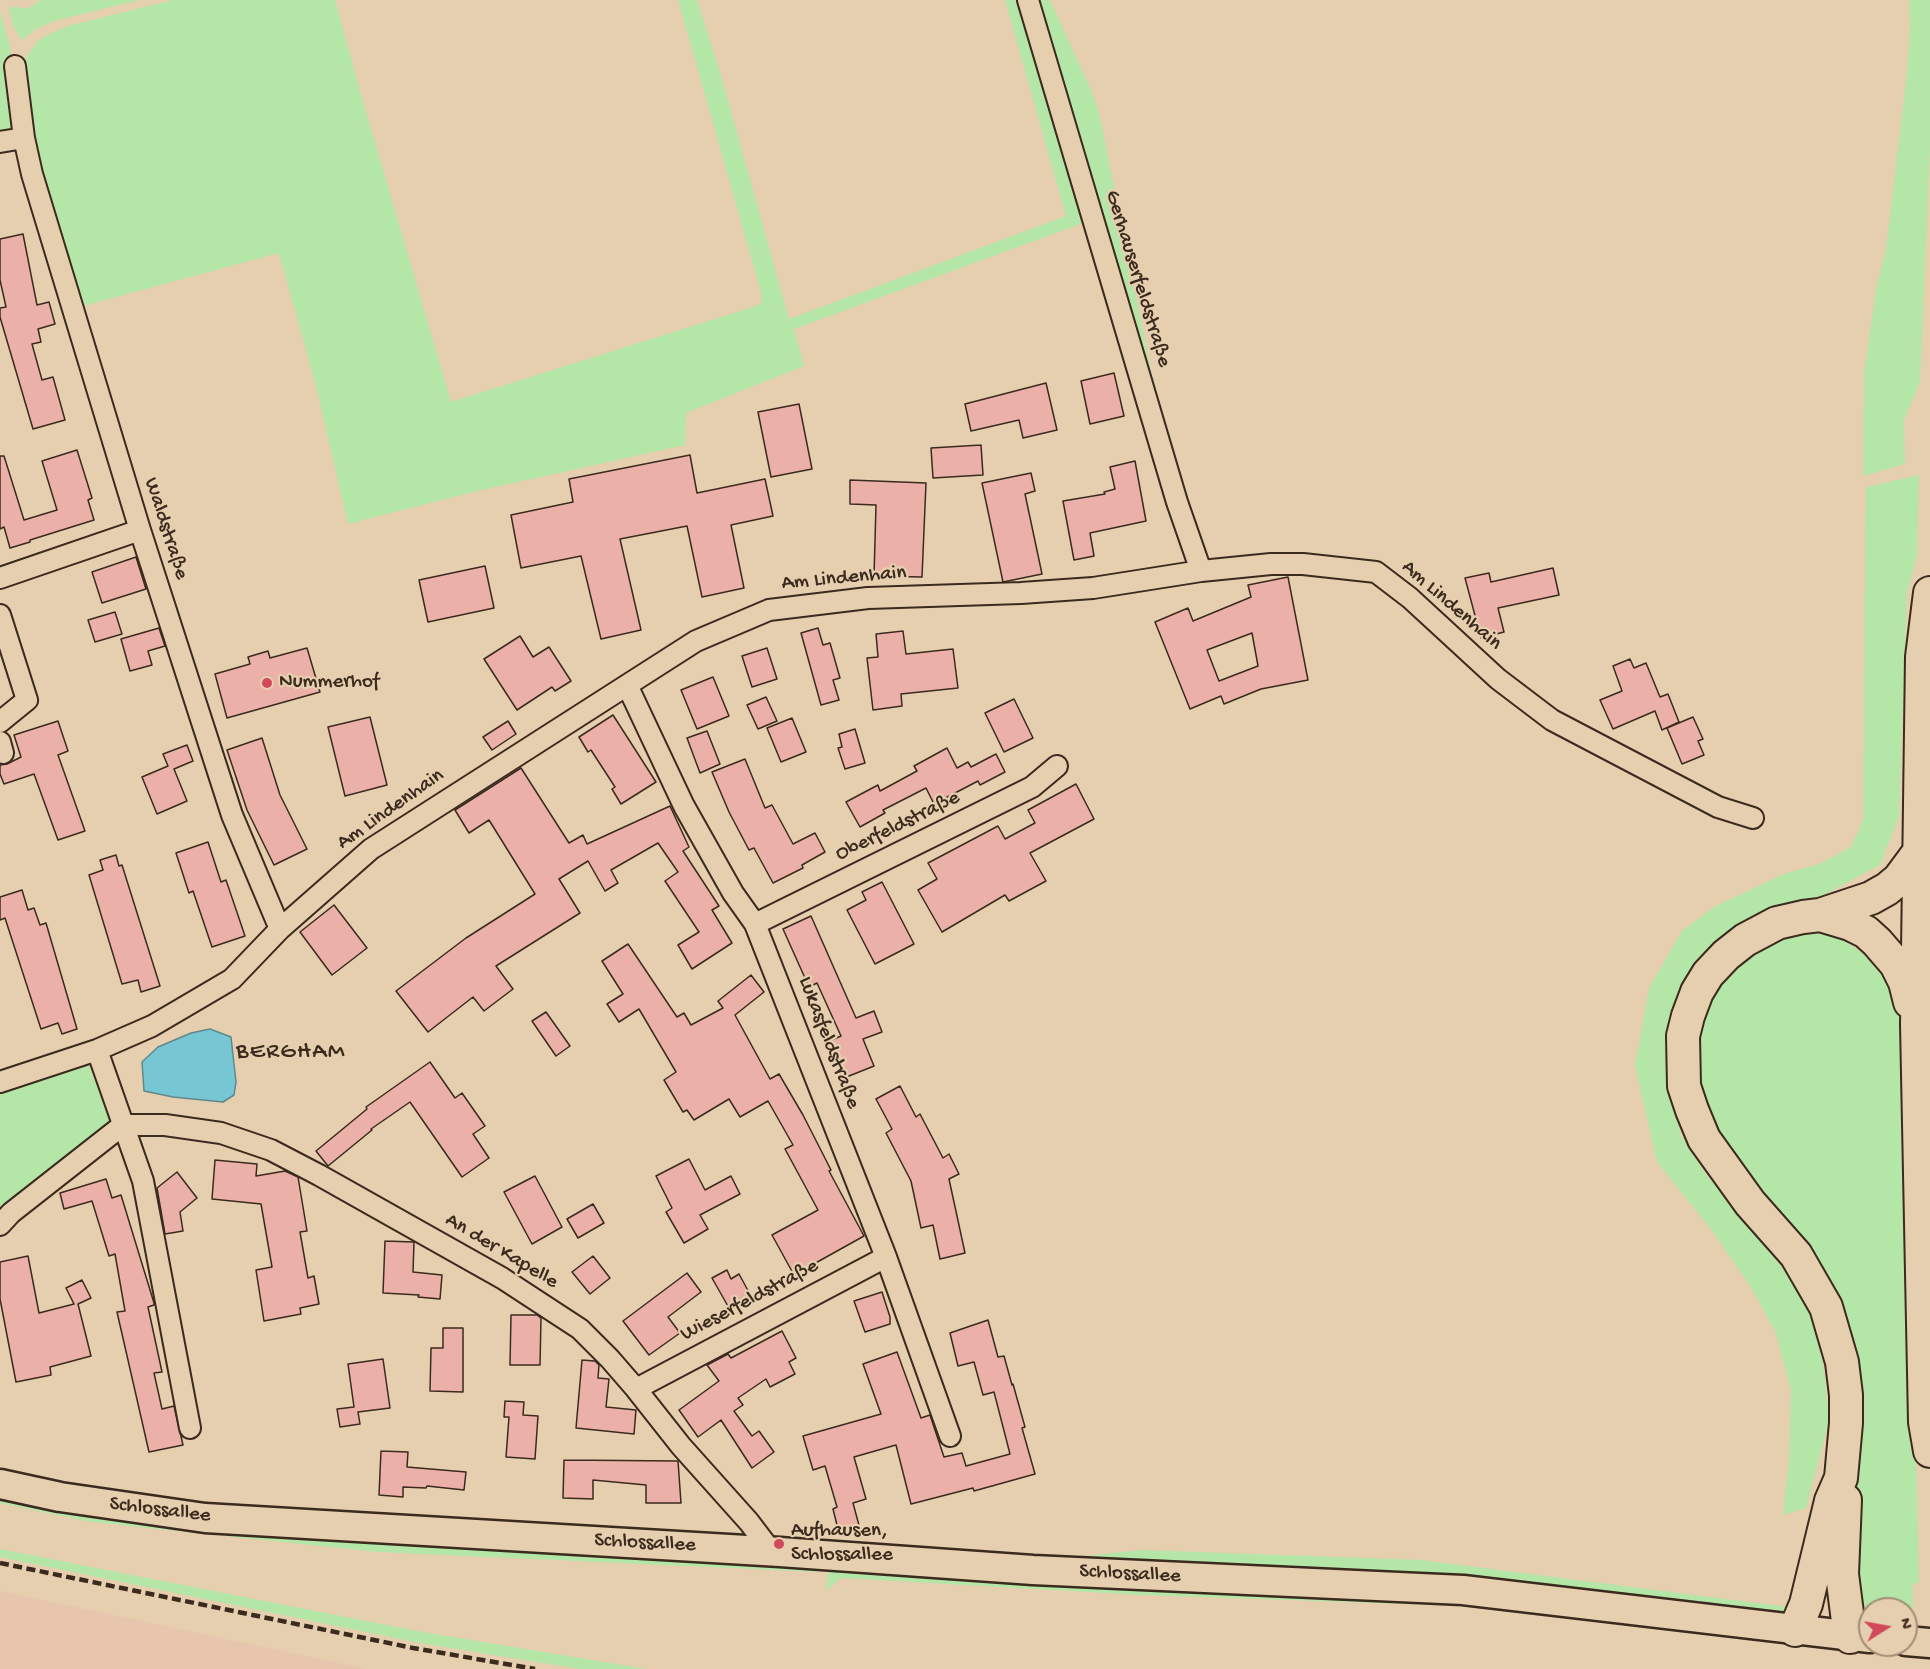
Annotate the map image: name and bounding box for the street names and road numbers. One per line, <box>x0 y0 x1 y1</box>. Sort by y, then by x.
street label: Gerhauserfeldstraße <box>1098 188 1176 370</box>
street label: Waldstraße <box>137 475 193 583</box>
street label: Am Lindenhain <box>1396 555 1506 657</box>
street label: Am Lindenhain <box>781 561 907 597</box>
street label: Am Lindenhain <box>333 764 449 856</box>
street label: Oberfeldstraße <box>832 786 964 868</box>
street label: Lukasfeldstraße <box>791 973 865 1113</box>
street label: An der Kapelle <box>440 1208 562 1296</box>
street label: Wieserfeldstraße <box>677 1254 823 1348</box>
street label: Schlossallee <box>108 1492 212 1530</box>
street label: Schlossallee <box>594 1529 696 1559</box>
street label: Schlossallee <box>1079 1560 1181 1590</box>

